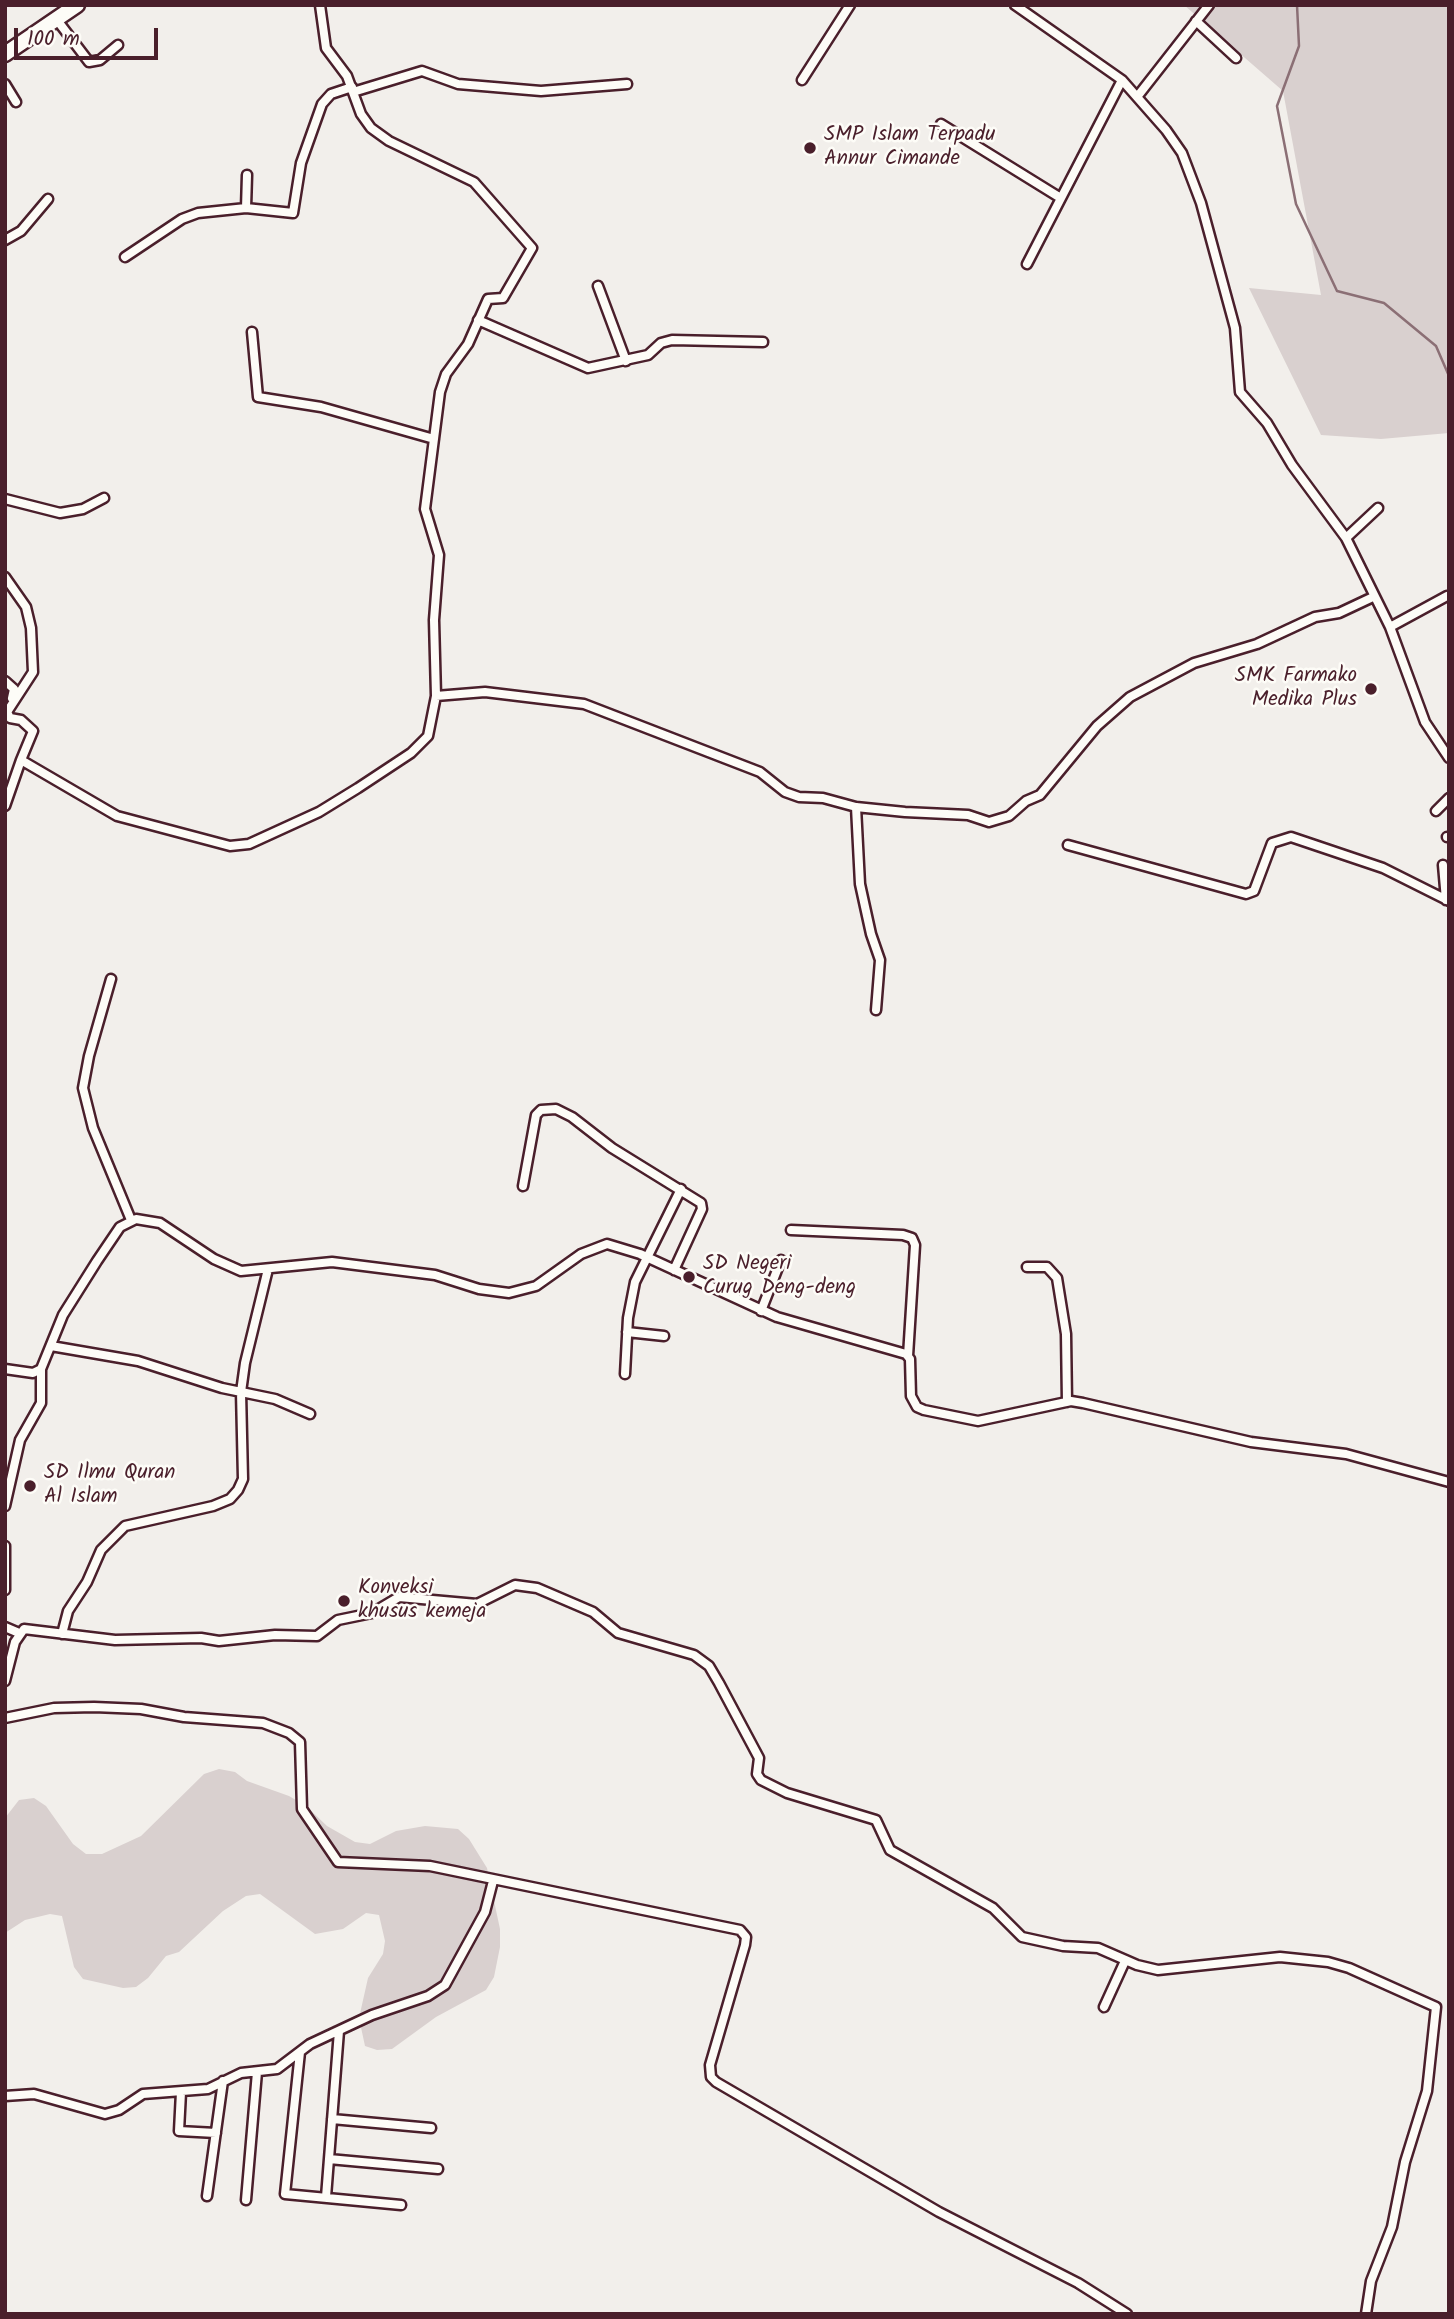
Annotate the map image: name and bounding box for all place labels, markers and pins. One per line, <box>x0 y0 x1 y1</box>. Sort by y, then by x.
place label: SMP Islam Terpadu Annur Cimande <box>824 123 995 173</box>
marker: SMP Islam Terpadu Annur Cimande <box>802 140 818 156</box>
place label: SMK Farmako Medika Plus <box>1235 664 1357 714</box>
marker: SMK Farmako Medika Plus <box>1363 681 1379 697</box>
place label: SD Negeri Curug Deng-deng <box>703 1252 856 1302</box>
marker: SD Negeri Curug Deng-deng <box>681 1269 697 1285</box>
place label: SD Ilmu Quran Al Islam <box>44 1461 176 1511</box>
marker: SD Ilmu Quran Al Islam <box>22 1478 38 1494</box>
place label: Konveksi khusus kemeja <box>358 1576 486 1626</box>
marker: Konveksi khusus kemeja <box>336 1593 352 1609</box>

